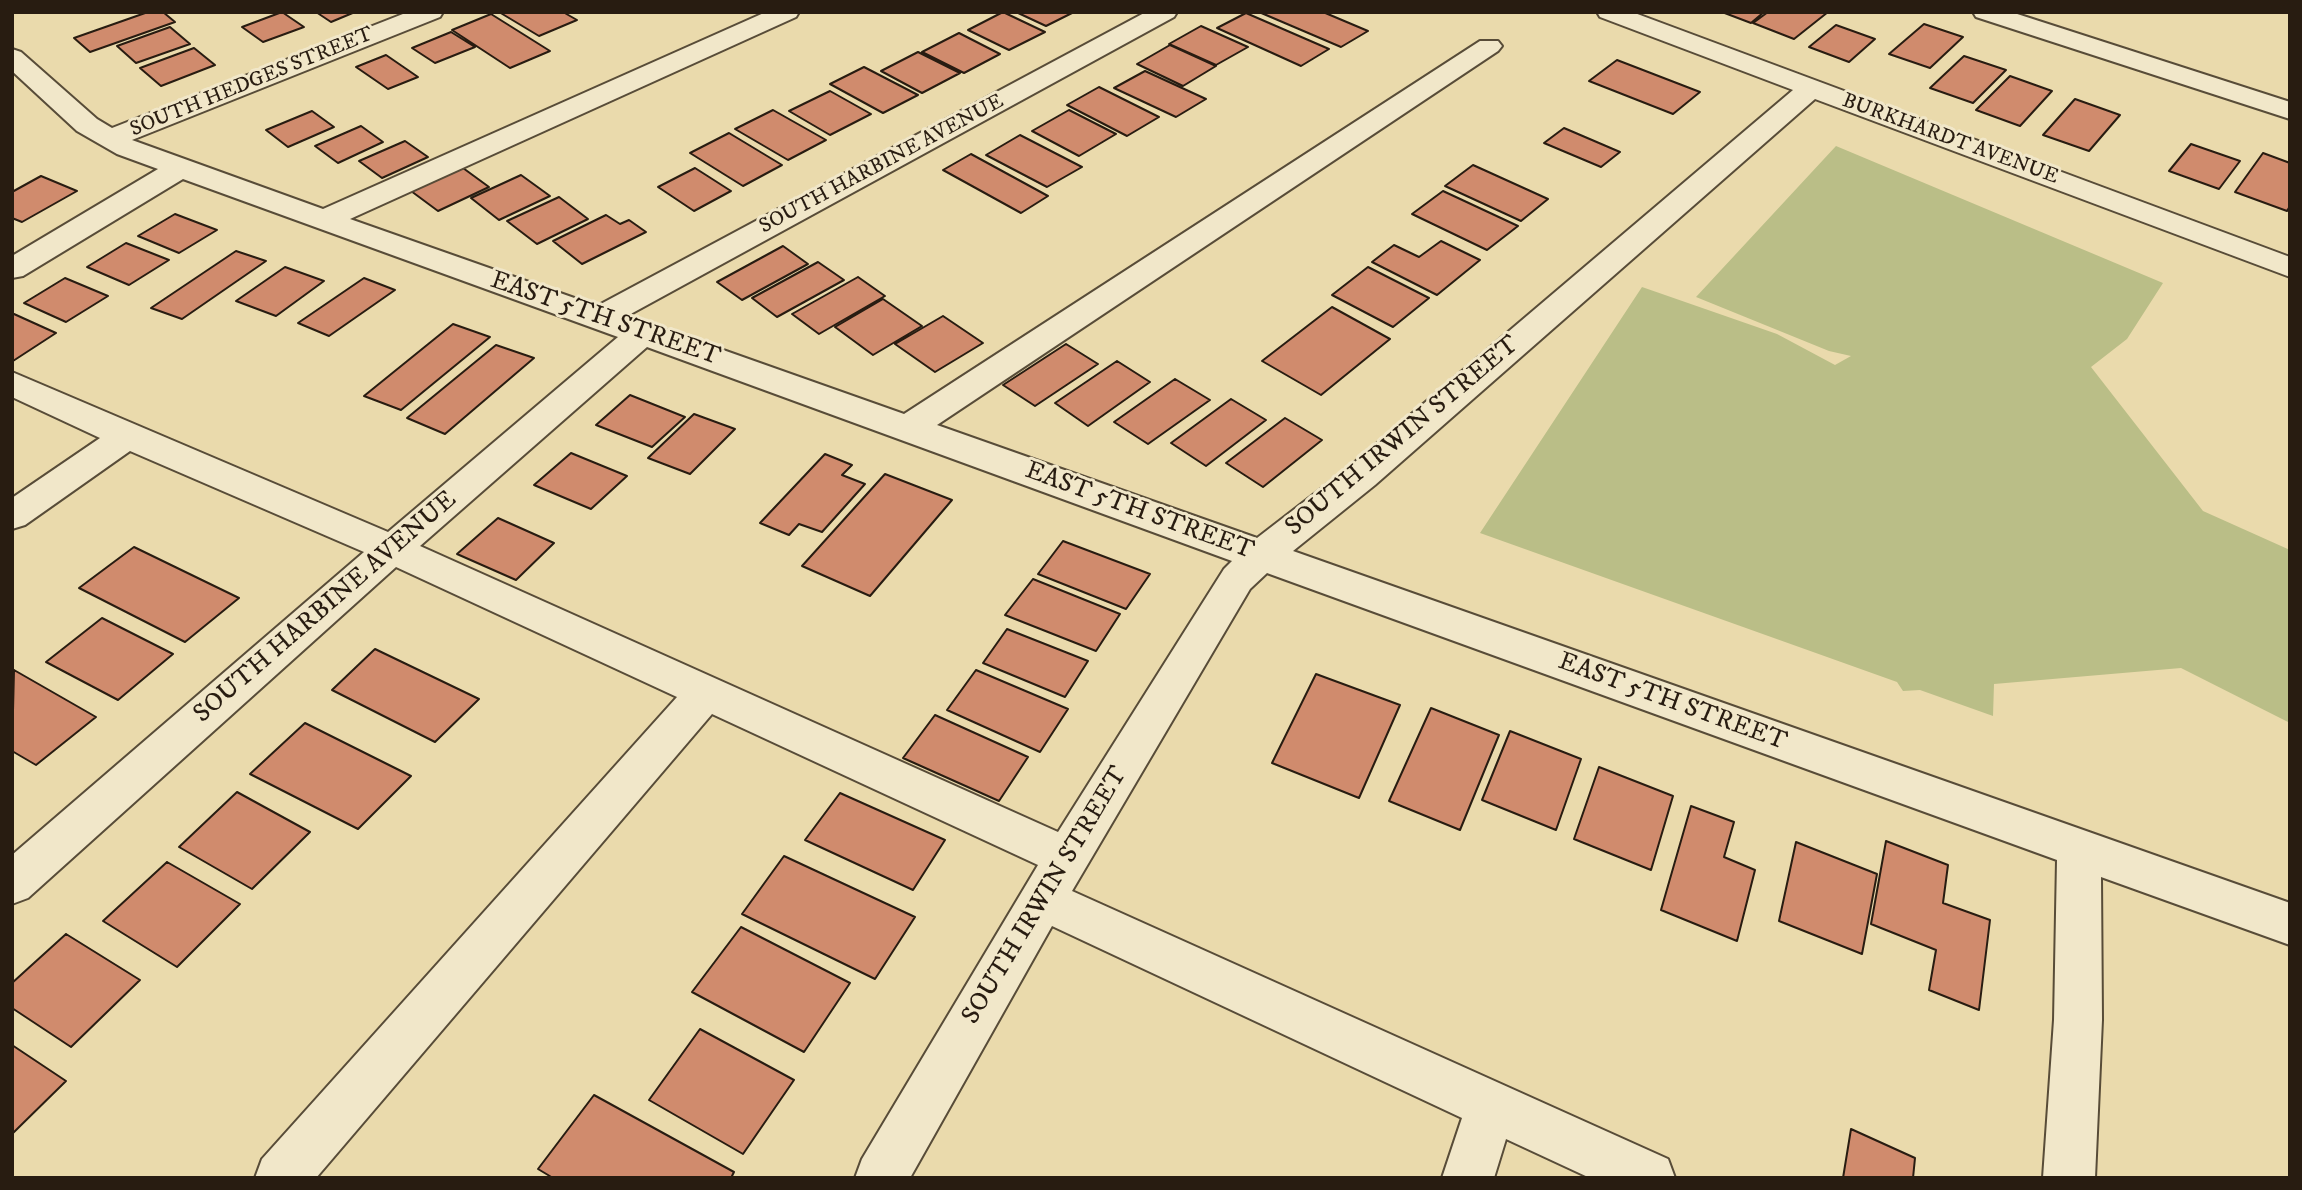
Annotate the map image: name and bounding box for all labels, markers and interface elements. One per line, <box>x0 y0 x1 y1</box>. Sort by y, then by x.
street label: SOUTH HEDGES STREET <box>127 23 377 143</box>
street label: BURKHARDT AVENUE <box>1838 89 2062 191</box>
street label: SOUTH HARBINE AVENUE <box>756 90 1008 240</box>
street label: EAST 5TH STREET <box>486 266 724 374</box>
street label: SOUTH IRWIN STREET <box>1280 330 1526 544</box>
street label: EAST 5TH STREET <box>1020 456 1258 568</box>
street label: SOUTH HARBINE AVENUE <box>188 485 464 731</box>
street label: EAST 5TH STREET <box>1553 647 1791 759</box>
street label: SOUTH IRWIN STREET <box>957 761 1135 1031</box>

